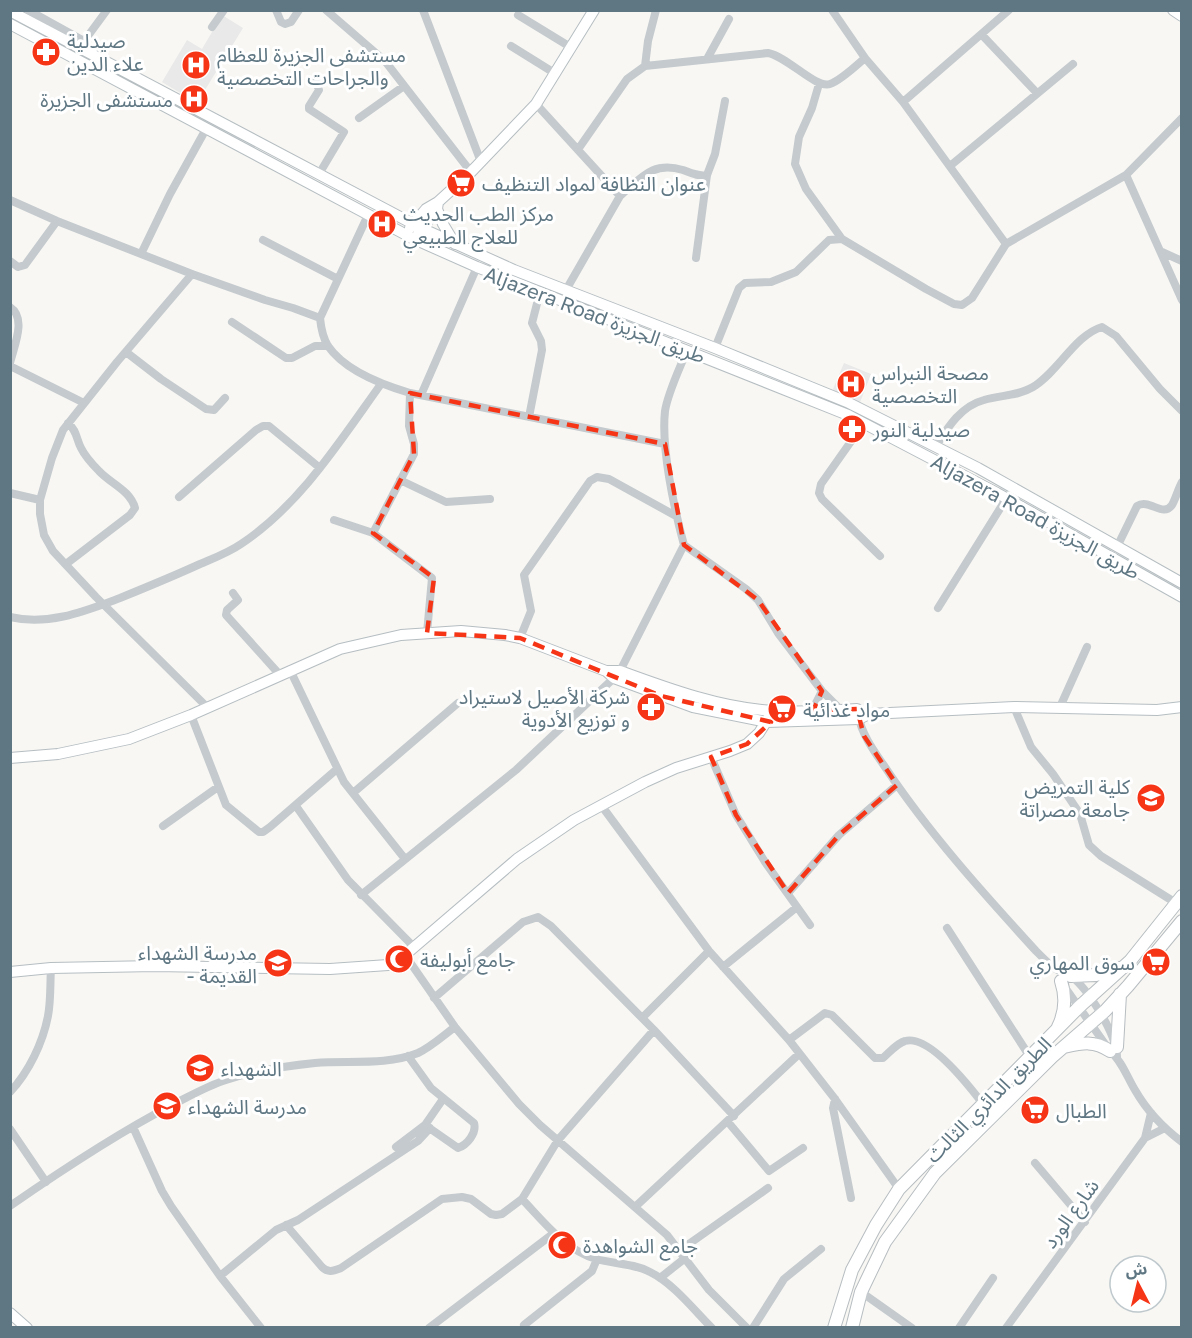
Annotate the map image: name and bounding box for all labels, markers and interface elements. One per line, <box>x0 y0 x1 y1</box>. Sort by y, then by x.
place label: صيدلية علاء الدين <box>67 28 143 76</box>
pharmacy icon: صيدلية علاء الدين <box>30 36 62 68</box>
place label: مستشفى الجزيرة للعظام والجراحات التخصصية <box>217 42 406 90</box>
hospital icon: مستشفى الجزيرة للعظام والجراحات التخصصية <box>180 49 212 81</box>
hospital icon: مستشفى الجزيرة <box>178 83 210 115</box>
place label: مستشفى الجزيرة <box>40 87 173 112</box>
supermarket icon: عنوان النظافة لمواد التنظيف <box>445 167 477 199</box>
place label: عنوان النظافة لمواد التنظيف <box>482 171 706 196</box>
place label: مركز الطب الحديث للعلاج الطبيعي <box>403 201 554 253</box>
hospital icon: مركز الطب الحديث للعلاج الطبيعي <box>366 208 398 240</box>
street label: Aljazera Road طريق الجزيزة <box>480 261 709 369</box>
place label: مصحة النبراس التخصصية <box>872 360 989 407</box>
hospital icon: مصحة النبراس التخصصية <box>835 368 867 400</box>
pharmacy icon: صيدلية النور <box>836 413 868 445</box>
place label: صيدلية النور <box>872 417 970 442</box>
street label: Aljazera Road طريق الجزيزة <box>926 449 1145 585</box>
place label: شركة الأصيل لاستيراد و توزيع الأدوية <box>459 684 630 735</box>
pharmacy icon: شركة الأصيل لاستيراد و توزيع الأدوية <box>635 691 667 723</box>
supermarket icon: مواد غذائية <box>766 693 798 725</box>
place label: مواد غذائية <box>803 697 890 722</box>
place label: كلية التمريض جامعة مصراتة <box>1019 774 1131 822</box>
school or university icon: كلية التمريض جامعة مصراتة <box>1135 782 1167 814</box>
place label: مدرسة الشهداء - القديمة <box>138 940 257 987</box>
mosque icon: جامع أبوليفة <box>383 943 415 975</box>
supermarket icon: سوق المهاري <box>1140 946 1172 978</box>
school or university icon: مدرسة الشهداء - القديمة <box>262 947 294 979</box>
place label: جامع أبوليفة <box>420 947 516 975</box>
place label: سوق المهاري <box>1029 950 1135 979</box>
street label: الطريق الدائري الثالث <box>920 1031 1059 1170</box>
school or university icon: الشهداء <box>184 1052 216 1084</box>
place label: الشهداء <box>221 1056 282 1080</box>
school or university icon: مدرسة الشهداء <box>151 1090 183 1122</box>
place label: مدرسة الشهداء <box>188 1094 307 1119</box>
supermarket icon: الطبال <box>1019 1094 1051 1126</box>
place label: الطبال <box>1056 1098 1107 1123</box>
street label: شارع الورد <box>1037 1174 1106 1255</box>
mosque icon: جامع الشواهدة <box>546 1229 578 1261</box>
place label: جامع الشواهدة <box>583 1233 698 1261</box>
north arrow <box>1108 1254 1168 1314</box>
text: ش <box>1124 1258 1148 1280</box>

